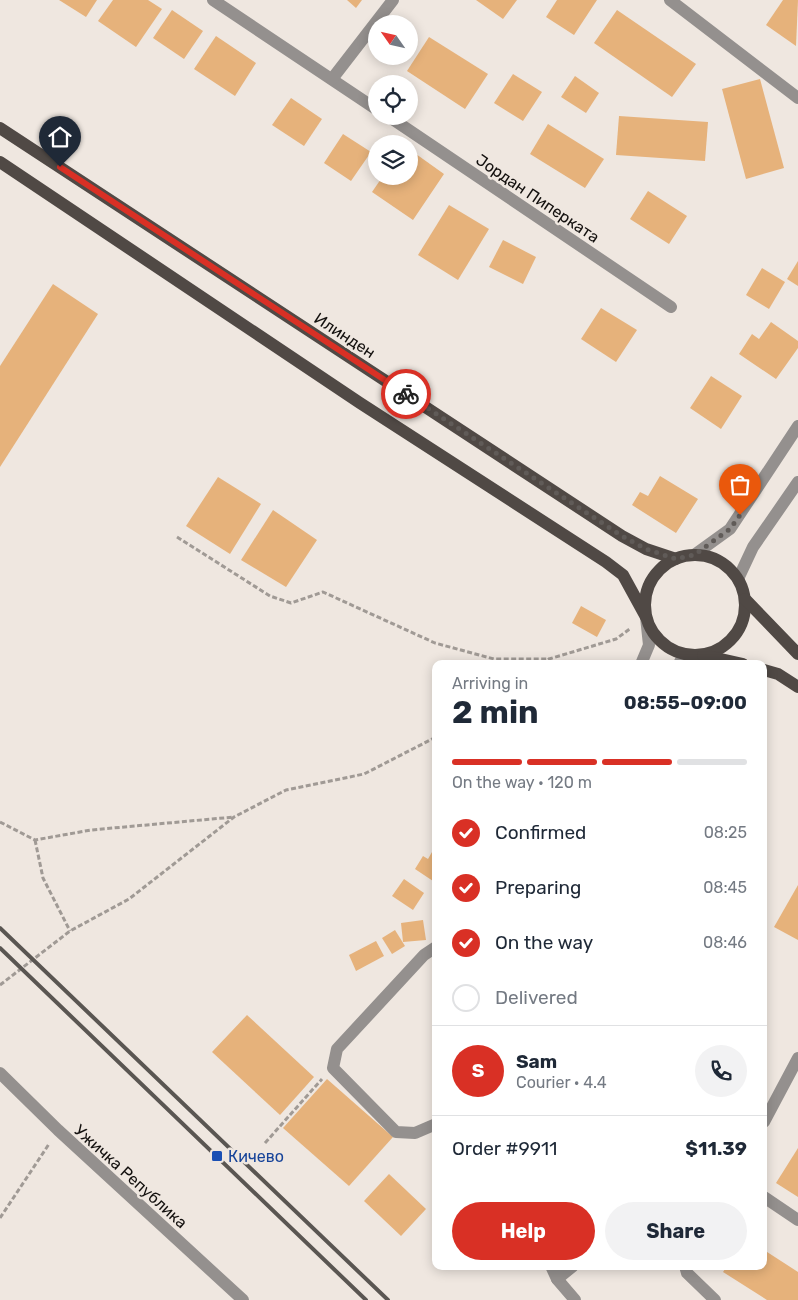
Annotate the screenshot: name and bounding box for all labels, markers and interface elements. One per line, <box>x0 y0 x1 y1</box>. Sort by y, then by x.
north arrow <box>368 15 418 65</box>
map controls <box>368 15 418 185</box>
button: locate <box>368 75 418 125</box>
pin <box>39 116 81 167</box>
icon: home <box>46 123 74 151</box>
button: layers <box>368 135 418 185</box>
street label: Јордан Пиперката <box>472 150 603 247</box>
street label: Илинден <box>311 309 379 362</box>
courier <box>381 369 431 419</box>
icon: bike <box>392 380 420 408</box>
pin <box>719 464 761 515</box>
icon: bag <box>726 471 754 499</box>
text: Arriving in <box>452 674 528 693</box>
text: 08:55–09:00 <box>624 691 747 714</box>
text: 2 min <box>452 693 539 731</box>
text: On the way · 120 m <box>452 773 592 792</box>
icon: check <box>452 819 480 847</box>
text: Confirmed <box>495 821 586 844</box>
text: 08:25 <box>704 823 747 842</box>
icon: check <box>452 874 480 902</box>
text: Preparing <box>495 876 581 899</box>
text: 08:45 <box>703 878 747 897</box>
icon: check <box>452 929 480 957</box>
text: On the way <box>495 931 593 954</box>
text: 08:46 <box>703 933 747 952</box>
text: Delivered <box>495 986 578 1009</box>
button: phone <box>695 1045 747 1097</box>
text: Sam <box>516 1050 557 1073</box>
text: S <box>472 1059 484 1082</box>
text: Courier · 4.4 <box>516 1073 607 1092</box>
street label: Ужичка Република <box>70 1121 191 1232</box>
text: Order #9911 <box>452 1137 557 1160</box>
text: $11.39 <box>685 1137 747 1160</box>
place label: Кичево <box>228 1147 284 1166</box>
marker: Кичево <box>210 1149 224 1163</box>
button: Help <box>452 1202 595 1260</box>
button: Share <box>605 1202 747 1260</box>

